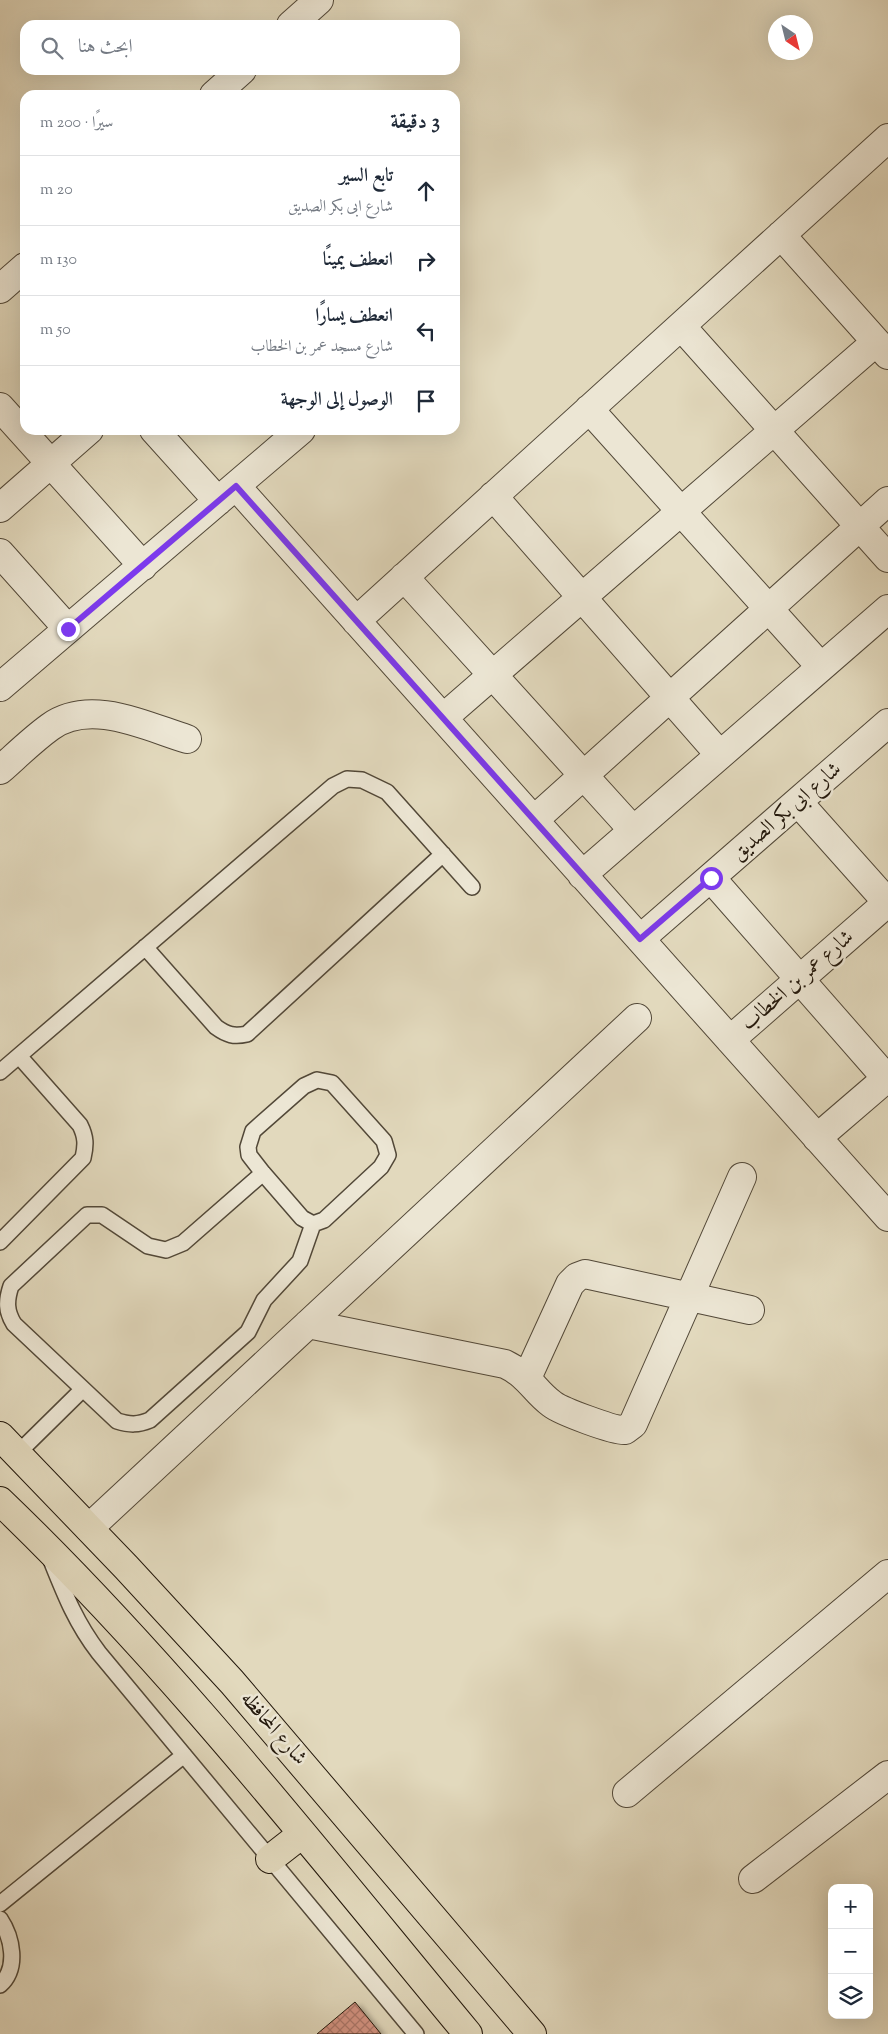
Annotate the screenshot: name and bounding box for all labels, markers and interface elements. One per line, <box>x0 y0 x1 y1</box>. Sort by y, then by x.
north arrow <box>768 15 813 60</box>
search box <box>20 20 460 75</box>
icon: search <box>38 34 66 62</box>
text: ابحث هنا <box>78 34 133 61</box>
text: 3 دقيقة <box>390 108 440 138</box>
text: سيرًا · 200 m <box>40 112 113 135</box>
text: تابع السير <box>339 163 393 190</box>
icon: ahead <box>412 177 440 205</box>
text: 20 m <box>40 179 73 202</box>
text: شارع ابى بكر الصديق <box>288 196 393 219</box>
text: انعطف يمينًا <box>323 247 393 274</box>
icon: right <box>412 247 440 275</box>
text: 130 m <box>40 249 77 272</box>
text: انعطف يسارًا <box>315 303 393 330</box>
icon: left <box>412 317 440 345</box>
text: 50 m <box>40 319 71 342</box>
text: شارع مسجد عمر بن الخطاب <box>251 336 393 359</box>
text: الوصول إلى الوجهة <box>281 387 393 414</box>
icon: arrive <box>412 387 440 415</box>
route end <box>57 618 80 641</box>
street label: شارع ابى بكر الصديق <box>725 755 849 869</box>
route start <box>700 867 723 890</box>
street label: شارع عمر بن الخطاب <box>735 923 862 1039</box>
street label: شارع المحافظه <box>232 1685 314 1773</box>
map controls <box>828 1884 873 2019</box>
button: + <box>828 1884 873 1929</box>
button: − <box>828 1929 873 1974</box>
button: layers <box>828 1974 873 2019</box>

